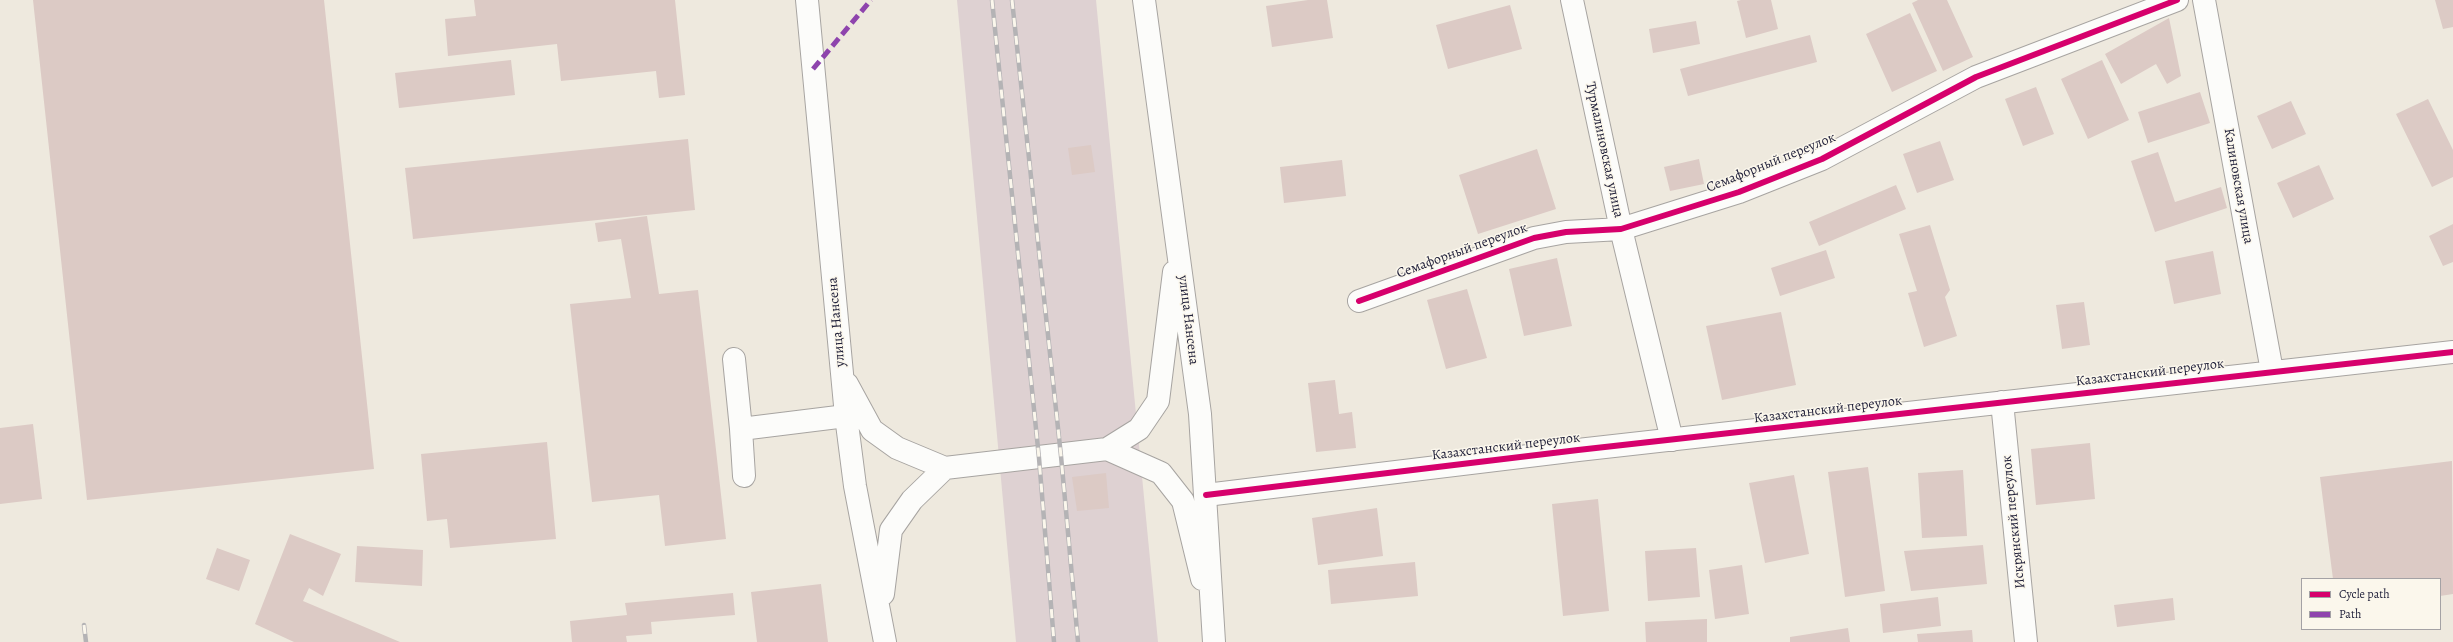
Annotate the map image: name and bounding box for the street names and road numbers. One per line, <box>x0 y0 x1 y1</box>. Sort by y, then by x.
street label: Турмалиновская улица <box>1581 81 1627 219</box>
street label: Калиновская улица <box>2220 127 2256 245</box>
street label: Семафорный переулок <box>1704 129 1838 197</box>
street label: Семафорный переулок <box>1394 220 1530 282</box>
street label: улица Нансена <box>1174 274 1202 366</box>
street label: улица Нансена <box>825 276 849 368</box>
street label: Казахстанский переулок <box>2075 356 2225 390</box>
street label: Казахстанский переулок <box>1753 393 1903 427</box>
street label: Казахстанский переулок <box>1431 430 1581 464</box>
street label: Искрянский переулок <box>1999 455 2029 589</box>

